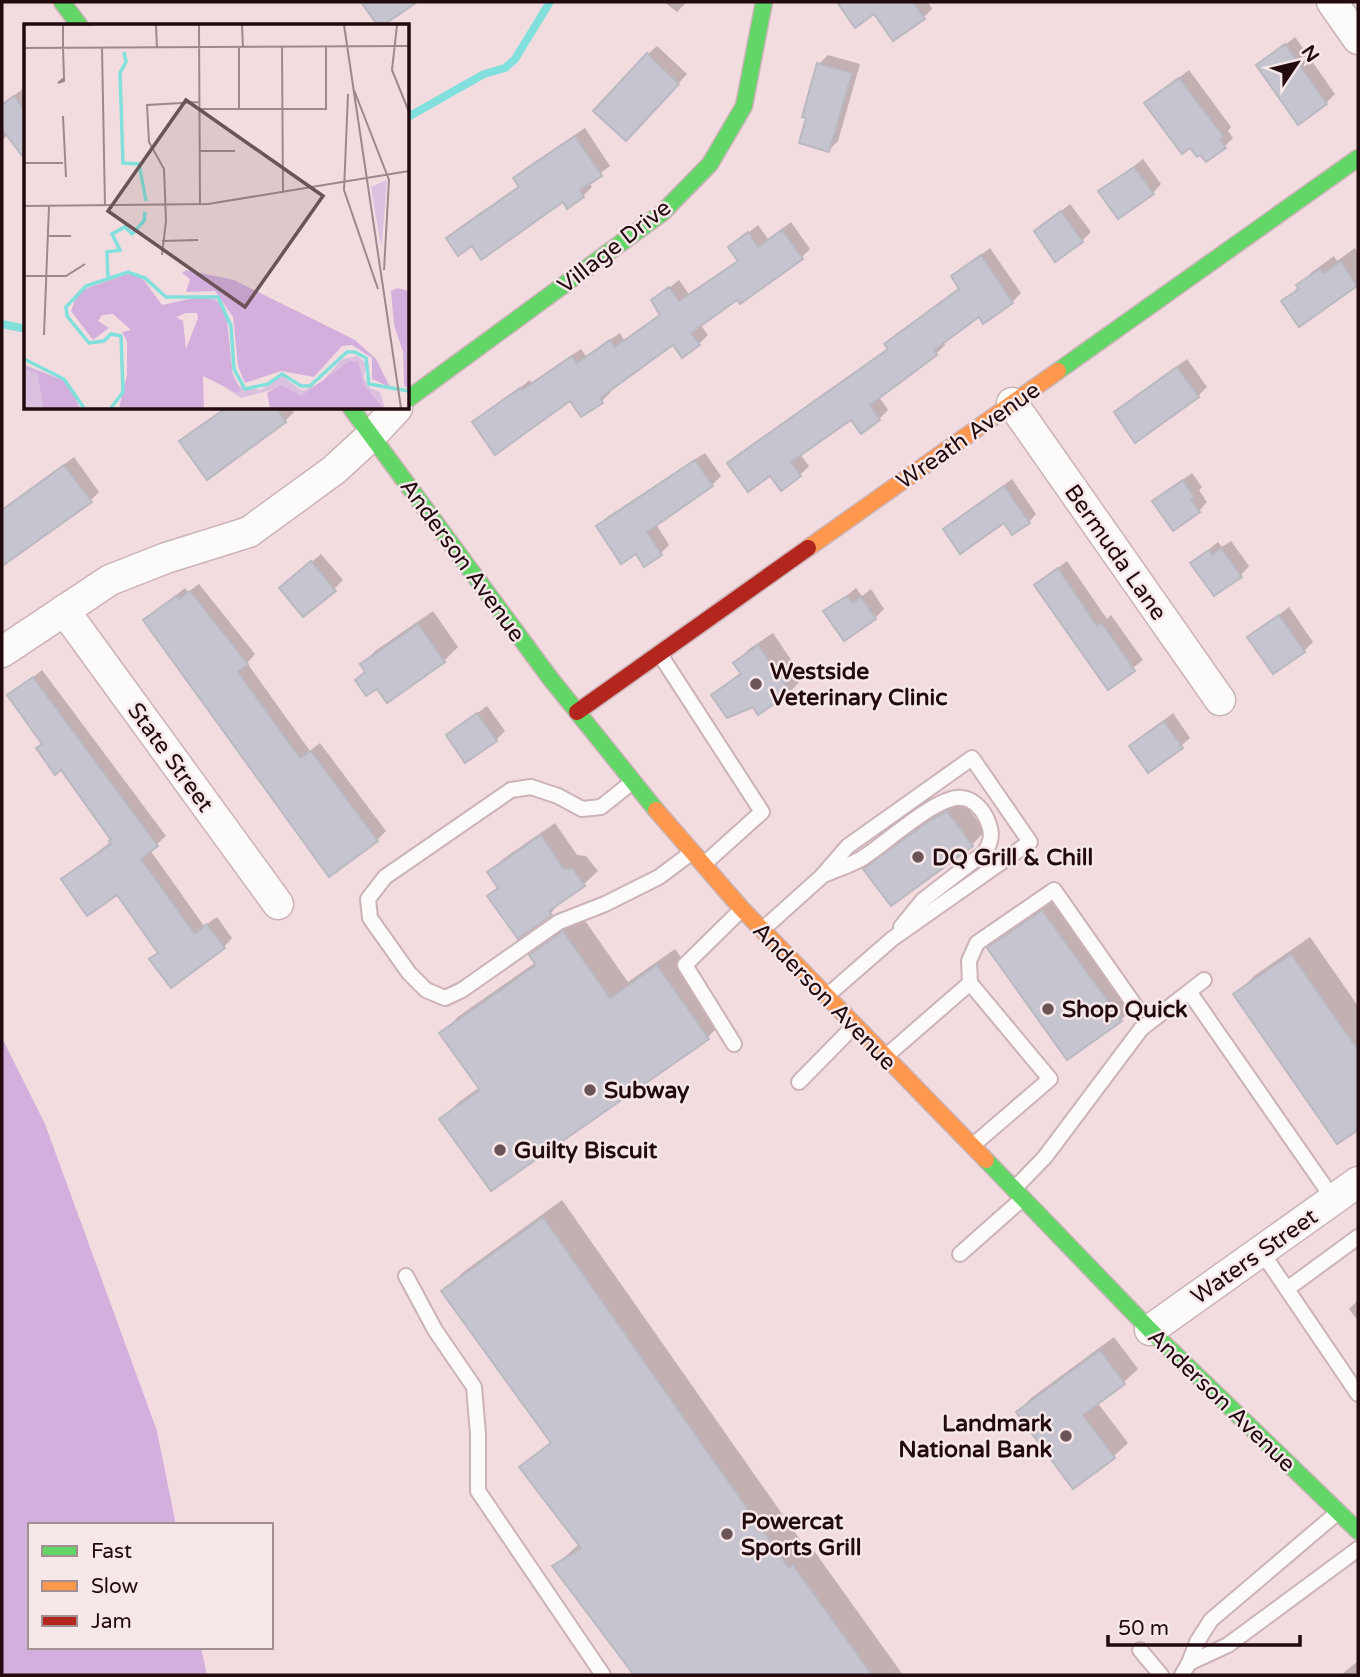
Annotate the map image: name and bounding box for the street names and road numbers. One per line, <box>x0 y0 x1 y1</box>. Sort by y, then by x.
street label: Village Drive <box>552 194 677 300</box>
street label: Wreath Avenue <box>892 376 1046 496</box>
street label: Anderson Avenue <box>394 474 531 648</box>
street label: Bermuda Lane <box>1058 479 1172 626</box>
street label: State Street <box>121 697 219 818</box>
street label: Anderson Avenue <box>747 917 902 1076</box>
street label: Waters Street <box>1186 1203 1323 1311</box>
street label: Anderson Avenue <box>1142 1323 1301 1478</box>

